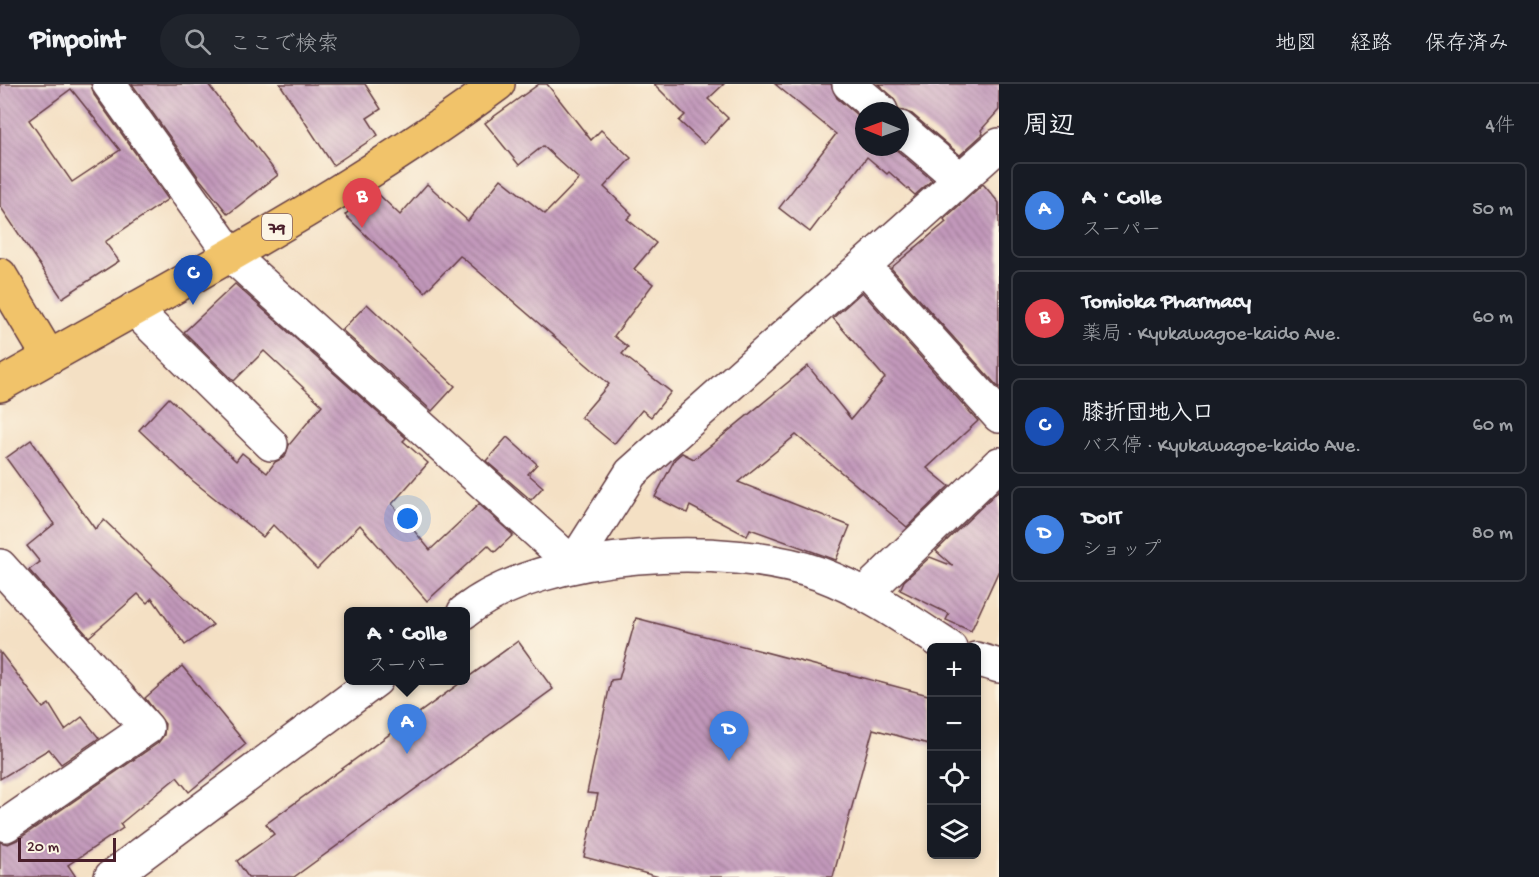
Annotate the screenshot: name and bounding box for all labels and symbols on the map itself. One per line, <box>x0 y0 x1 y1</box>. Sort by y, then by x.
north arrow <box>855 102 909 156</box>
pin: B <box>342 178 382 228</box>
road number: 79 <box>262 214 292 240</box>
pin: C <box>174 256 212 305</box>
your location <box>393 504 422 533</box>
pin: A <box>388 704 426 754</box>
pin: D <box>710 712 748 761</box>
scale bar <box>18 835 116 862</box>

